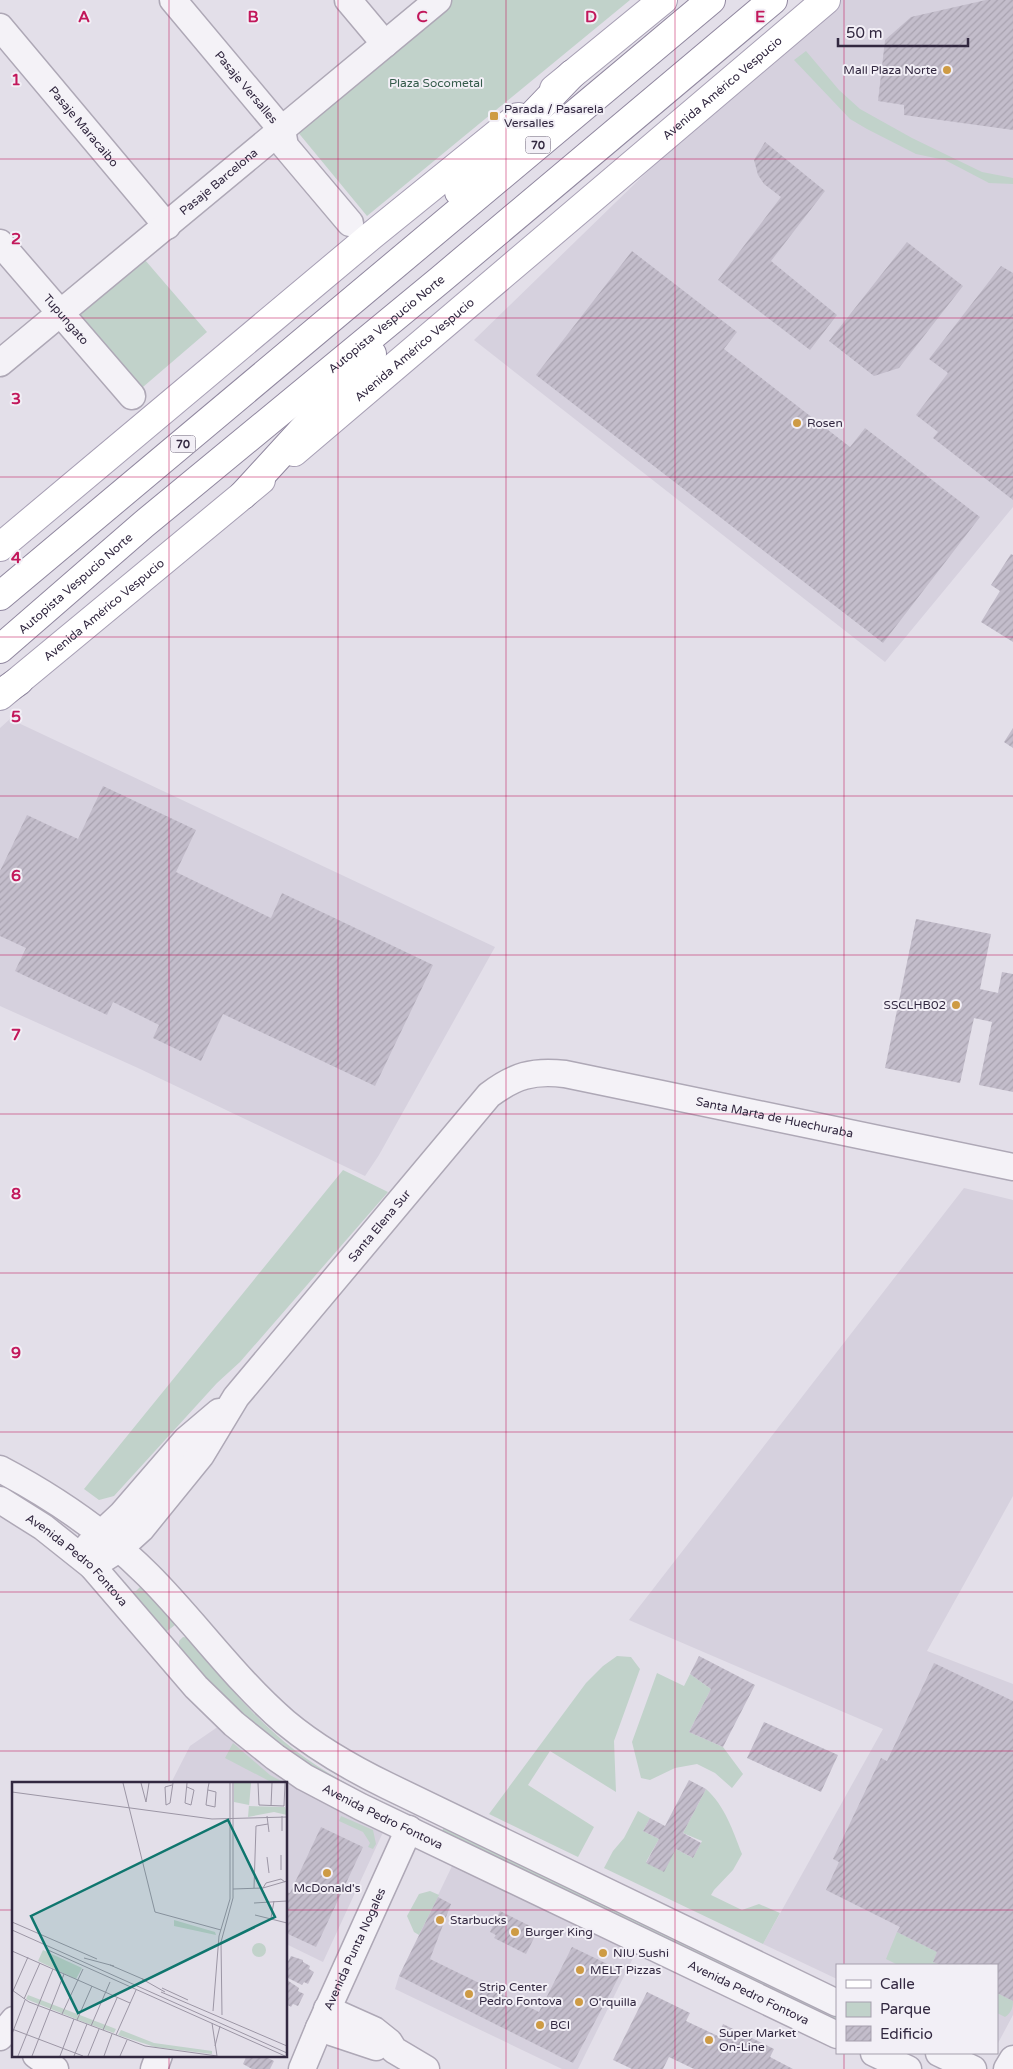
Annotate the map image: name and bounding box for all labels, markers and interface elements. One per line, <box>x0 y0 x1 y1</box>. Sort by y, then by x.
text: A <box>78 7 90 27</box>
text: B <box>247 7 259 27</box>
text: C <box>416 7 428 27</box>
text: D <box>585 7 597 27</box>
text: E <box>755 7 765 27</box>
scale bar <box>838 15 968 47</box>
text: 50 m <box>846 24 883 42</box>
street label: Avenida Américo Vespucio <box>660 33 785 143</box>
street label: Pasaje Versalles <box>212 48 281 127</box>
place label: Mall Plaza Norte <box>843 63 937 77</box>
marker: Mall Plaza Norte <box>941 64 953 76</box>
text: 1 <box>11 70 21 90</box>
park label: Plaza Socometal <box>389 76 483 90</box>
street label: Pasaje Maracaibo <box>46 83 121 170</box>
place label: Parada / Pasarela Versalles <box>504 102 604 130</box>
marker: Parada / Pasarela Versalles <box>488 110 500 122</box>
road number: 70 <box>526 136 550 154</box>
street label: Pasaje Barcelona <box>177 145 260 218</box>
text: 2 <box>11 229 21 249</box>
street label: Autopista Vespucio Norte <box>326 272 448 376</box>
street label: Tupungato <box>40 291 92 348</box>
street label: Avenida Américo Vespucio <box>352 295 477 404</box>
text: 3 <box>11 389 21 409</box>
place label: Rosen <box>807 416 843 430</box>
marker: Rosen <box>791 417 803 429</box>
road number: 70 <box>170 436 196 452</box>
street label: Autopista Vespucio Norte <box>16 530 136 637</box>
text: 4 <box>11 548 21 568</box>
street label: Avenida Américo Vespucio <box>41 556 167 664</box>
text: 5 <box>11 707 21 727</box>
text: 6 <box>11 866 21 886</box>
place label: SSCLHB02 <box>884 998 946 1012</box>
marker: SSCLHB02 <box>950 999 962 1011</box>
text: 7 <box>11 1025 21 1045</box>
street label: Santa Marta de Huechuraba <box>695 1094 854 1141</box>
text: 8 <box>11 1184 21 1204</box>
street label: Santa Elena Sur <box>345 1187 414 1265</box>
text: 9 <box>11 1343 21 1363</box>
street label: Avenida Pedro Fontova <box>23 1511 130 1609</box>
street label: Avenida Pedro Fontova <box>320 1781 445 1852</box>
inset map <box>12 1782 288 2056</box>
marker: McDonald's <box>321 1867 333 1879</box>
place label: McDonald's <box>294 1881 361 1895</box>
street label: Avenida Punta Nogales <box>321 1885 389 2013</box>
place label: Starbucks <box>450 1913 507 1927</box>
marker: Starbucks <box>434 1914 446 1926</box>
place label: Burger King <box>525 1925 593 1939</box>
marker: Burger King <box>509 1926 521 1938</box>
place label: NIU Sushi <box>613 1946 669 1960</box>
marker: NIU Sushi <box>597 1947 609 1959</box>
street label: Avenida Pedro Fontova <box>686 1958 811 2028</box>
place label: MELT Pizzas <box>590 1963 661 1977</box>
marker: MELT Pizzas <box>574 1964 586 1976</box>
legend <box>836 1964 998 2054</box>
text: Calle <box>880 1975 915 1993</box>
place label: Strip Center Pedro Fontova <box>479 1980 562 2008</box>
marker: Strip Center Pedro Fontova <box>463 1988 475 2000</box>
place label: O'rquilla <box>589 1995 636 2009</box>
marker: O'rquilla <box>573 1996 585 2008</box>
text: Parque <box>880 2000 931 2018</box>
place label: BCI <box>550 2018 570 2032</box>
marker: BCI <box>534 2019 546 2031</box>
text: Edificio <box>880 2025 933 2043</box>
place label: Super Market On-Line <box>719 2026 797 2054</box>
marker: Super Market On-Line <box>703 2034 715 2046</box>

